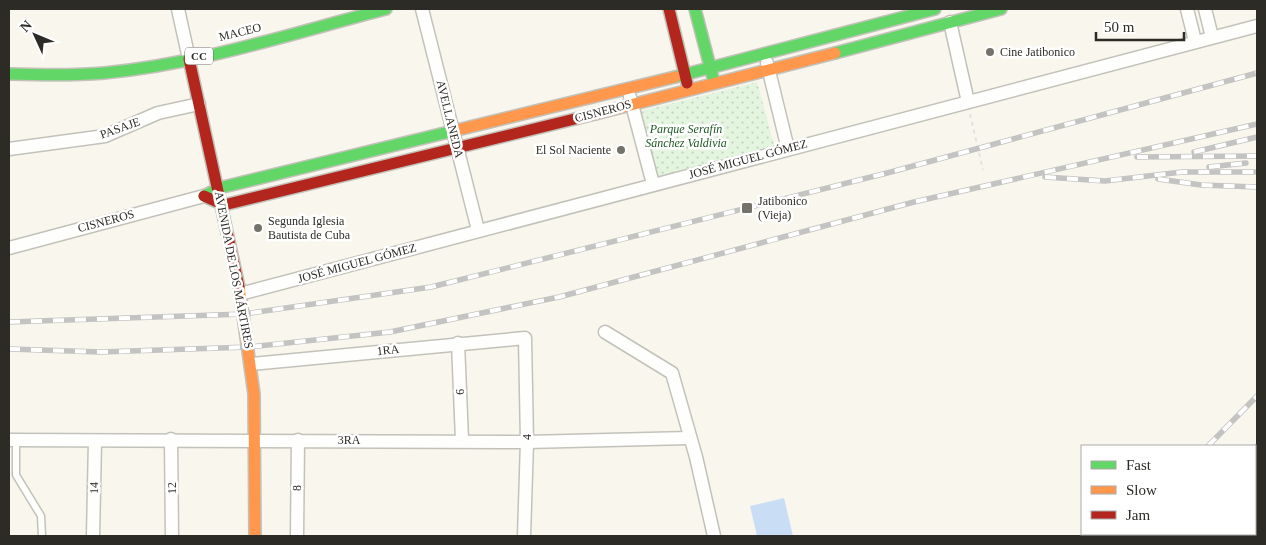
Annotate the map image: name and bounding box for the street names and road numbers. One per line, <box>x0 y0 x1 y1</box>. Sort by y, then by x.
street label: MACEO <box>217 20 263 44</box>
road number: CC <box>185 48 213 64</box>
street label: AVELLANEDA <box>434 79 467 160</box>
street label: CISNEROS <box>573 97 633 125</box>
street label: PASAJE <box>98 114 142 142</box>
street label: JOSÉ MIGUEL GÓMEZ <box>687 136 809 182</box>
street label: AVENIDA DE LOS MÁRTIRES <box>212 190 256 350</box>
street label: CISNEROS <box>76 207 136 235</box>
street label: JOSÉ MIGUEL GÓMEZ <box>296 240 418 286</box>
street label: 1RA <box>376 342 400 358</box>
street label: 6 <box>453 389 467 395</box>
street label: 3RA <box>338 433 361 447</box>
street label: 4 <box>520 434 534 440</box>
street label: 14 <box>87 482 101 494</box>
street label: 12 <box>165 482 179 494</box>
street label: 8 <box>290 485 304 491</box>

